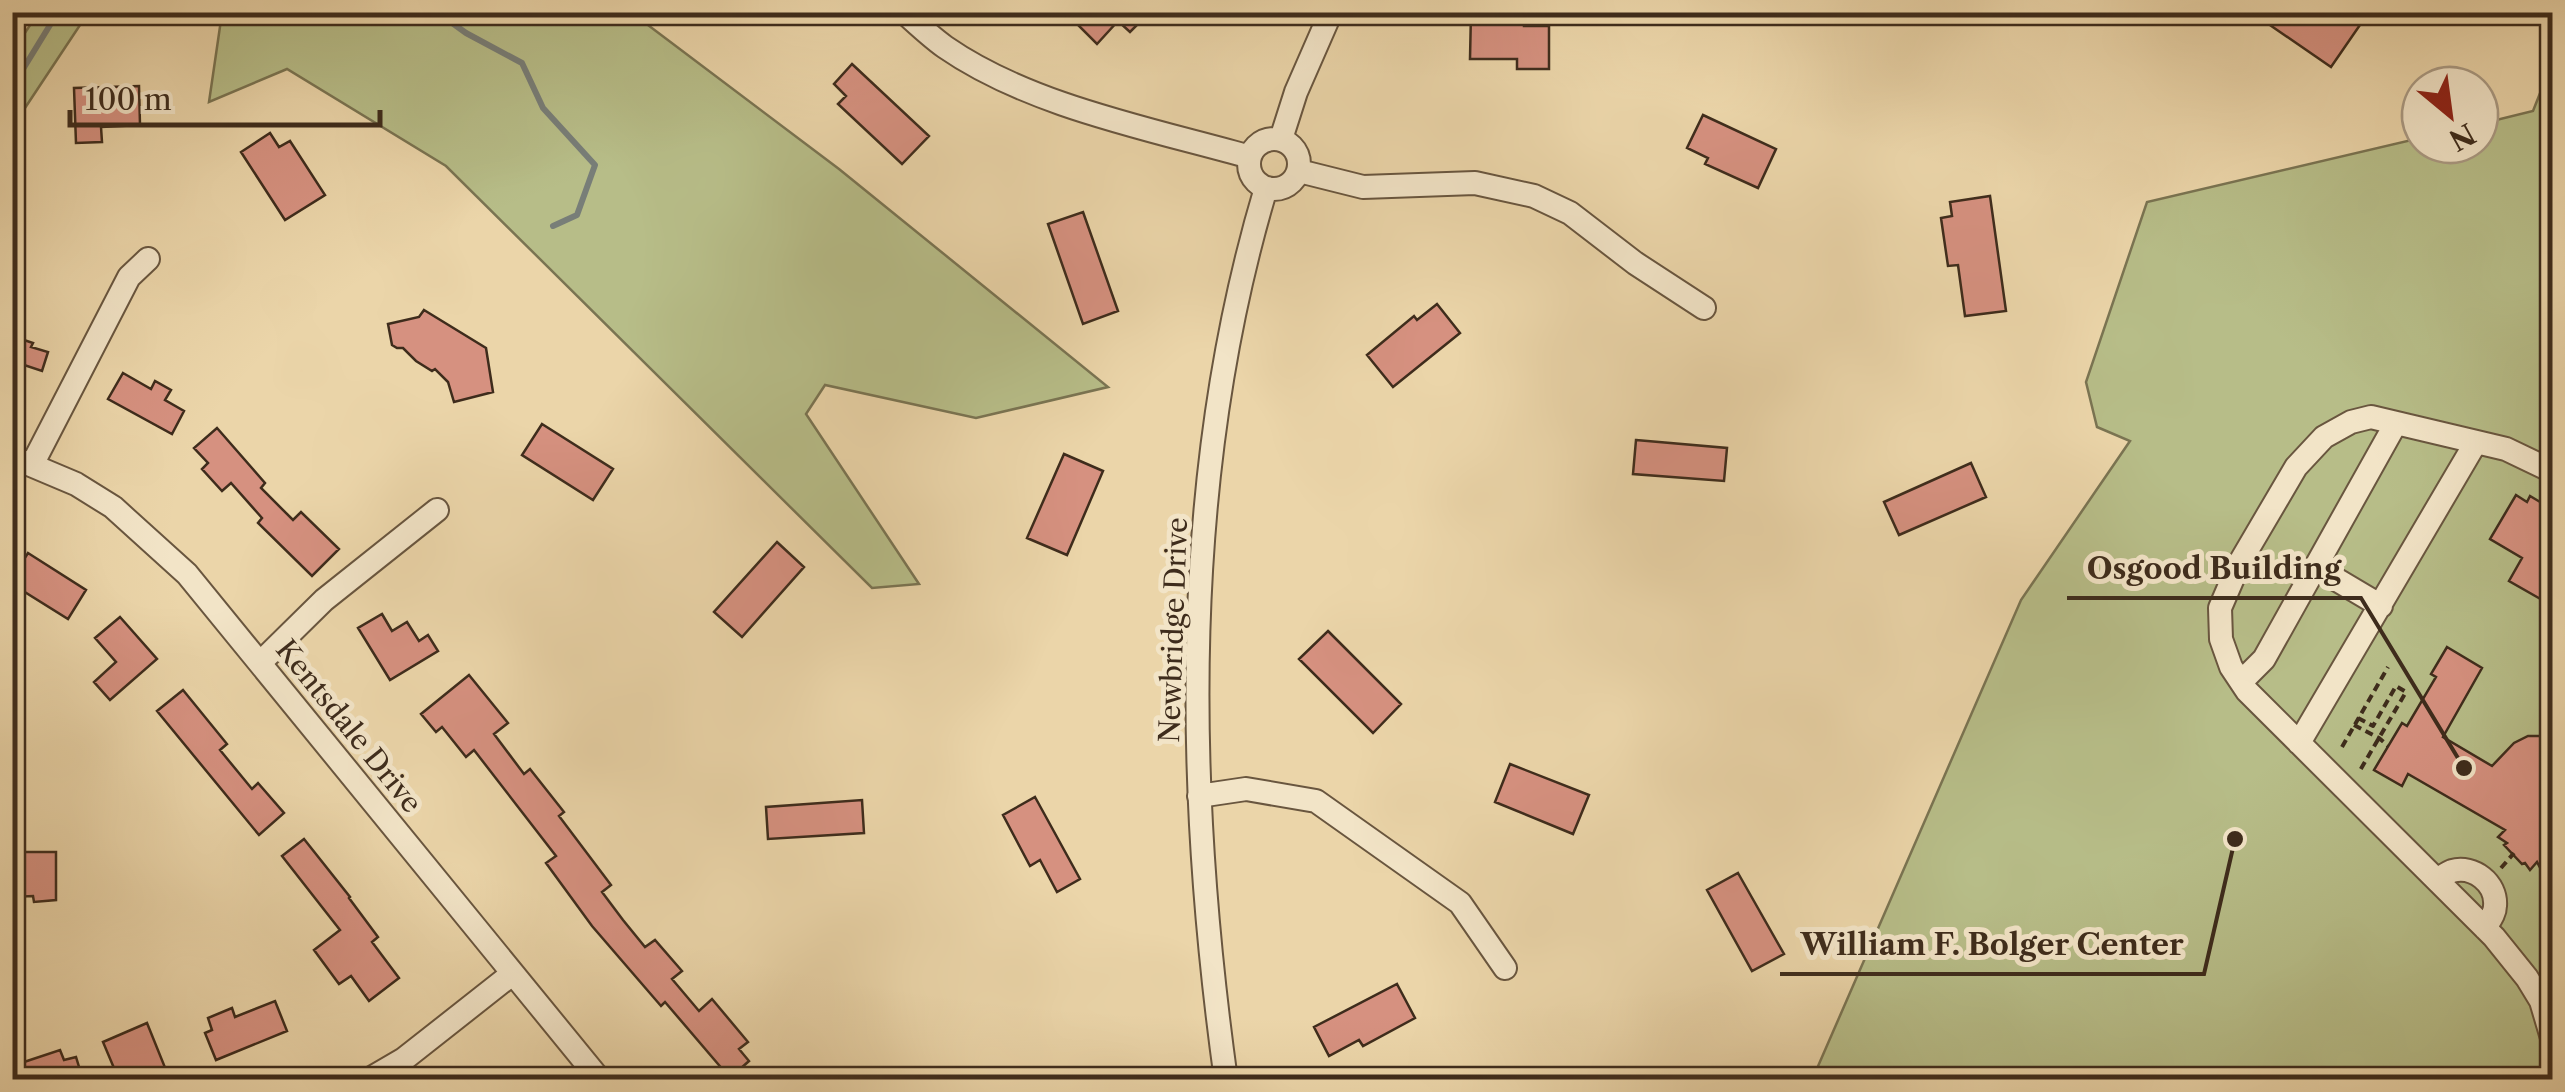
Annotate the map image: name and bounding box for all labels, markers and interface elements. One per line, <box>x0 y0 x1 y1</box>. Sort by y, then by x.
scale bar <box>70 65 380 127</box>
north arrow <box>2400 65 2500 165</box>
text: 100 m <box>85 81 172 118</box>
text: N <box>2443 116 2481 158</box>
street label: Newbridge Drive <box>1152 517 1194 743</box>
callout: Osgood Building <box>2067 538 2361 598</box>
text: Osgood Building <box>2087 550 2342 587</box>
street label: Kentsdale Drive <box>269 633 429 819</box>
callout: William F. Bolger Center <box>1780 914 2204 974</box>
text: William F. Bolger Center <box>1799 926 2184 963</box>

